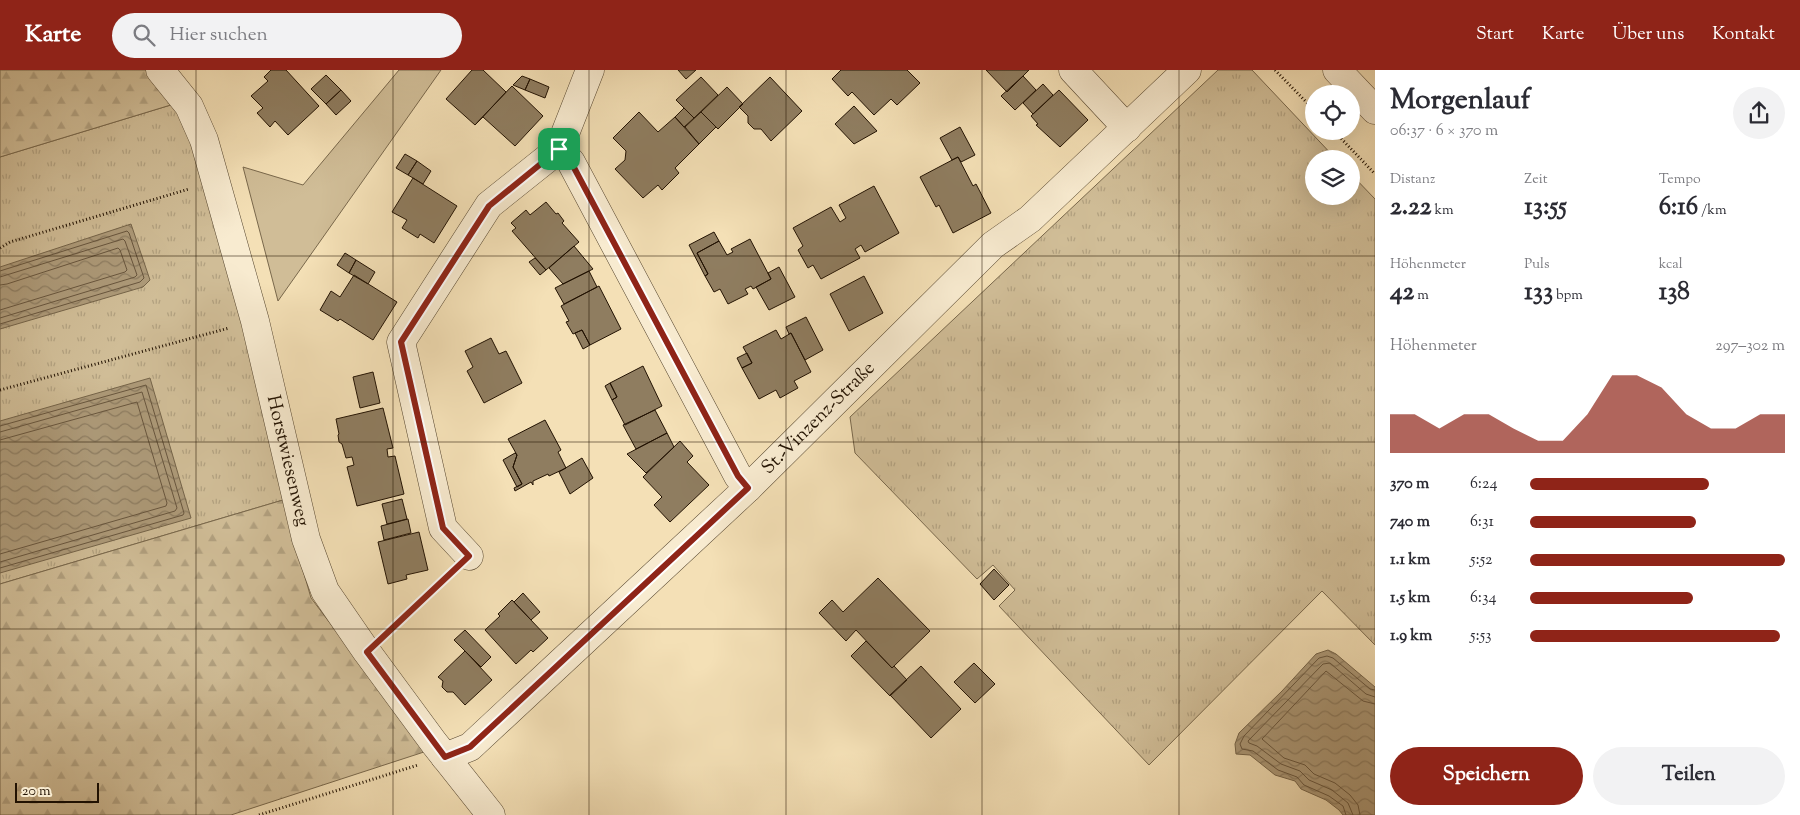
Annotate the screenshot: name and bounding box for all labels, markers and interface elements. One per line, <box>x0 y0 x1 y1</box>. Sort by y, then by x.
search box <box>112 13 462 58</box>
text: Karte <box>25 18 82 52</box>
icon: search <box>130 21 158 49</box>
text: Hier suchen <box>170 22 268 49</box>
text: Start <box>1476 22 1514 48</box>
text: Karte <box>1542 22 1584 48</box>
text: Über uns <box>1612 22 1684 48</box>
text: Kontakt <box>1712 22 1775 48</box>
text: Morgenlauf <box>1390 81 1530 121</box>
map controls <box>1305 85 1360 205</box>
button: locate <box>1305 85 1360 140</box>
button: share <box>1733 87 1785 139</box>
text: 06:37 · 6 × 370 m <box>1390 120 1498 143</box>
pin <box>538 128 580 170</box>
icon: arrive <box>545 135 573 163</box>
button: layers <box>1305 150 1360 205</box>
text: Distanz <box>1390 170 1435 190</box>
text: Zeit <box>1524 170 1547 190</box>
text: Tempo <box>1659 170 1701 190</box>
text: 2.22 <box>1390 190 1431 226</box>
text: 13:55 <box>1524 190 1567 226</box>
text: 6:16 <box>1659 190 1698 226</box>
text: km <box>1431 201 1454 221</box>
text: /km <box>1698 201 1727 221</box>
text: Höhenmeter <box>1390 255 1466 275</box>
text: Puls <box>1524 255 1550 275</box>
text: kcal <box>1659 255 1683 275</box>
text: 42 <box>1390 275 1414 311</box>
text: 133 <box>1524 275 1553 311</box>
text: 138 <box>1659 275 1690 311</box>
text: m <box>1414 286 1429 306</box>
text: bpm <box>1553 286 1583 306</box>
text: Höhenmeter <box>1390 335 1477 358</box>
text: 297–302 m <box>1715 335 1785 358</box>
street label: St.-Vinzenz-Straße <box>755 355 881 481</box>
street label: Horstwiesenweg <box>259 393 316 529</box>
text: 370 m <box>1390 473 1429 496</box>
text: 6:24 <box>1470 473 1498 496</box>
text: 740 m <box>1390 511 1430 534</box>
text: 6:31 <box>1470 511 1494 534</box>
text: 1.1 km <box>1390 549 1430 572</box>
text: 5:52 <box>1470 549 1493 572</box>
text: 1.5 km <box>1390 587 1430 610</box>
text: 6:34 <box>1470 587 1496 610</box>
text: 1.9 km <box>1390 625 1432 648</box>
text: 5:53 <box>1470 625 1492 648</box>
button: Speichern <box>1390 747 1583 805</box>
button: Teilen <box>1593 747 1785 805</box>
scale bar <box>15 780 99 803</box>
text: 20 m <box>22 782 51 802</box>

